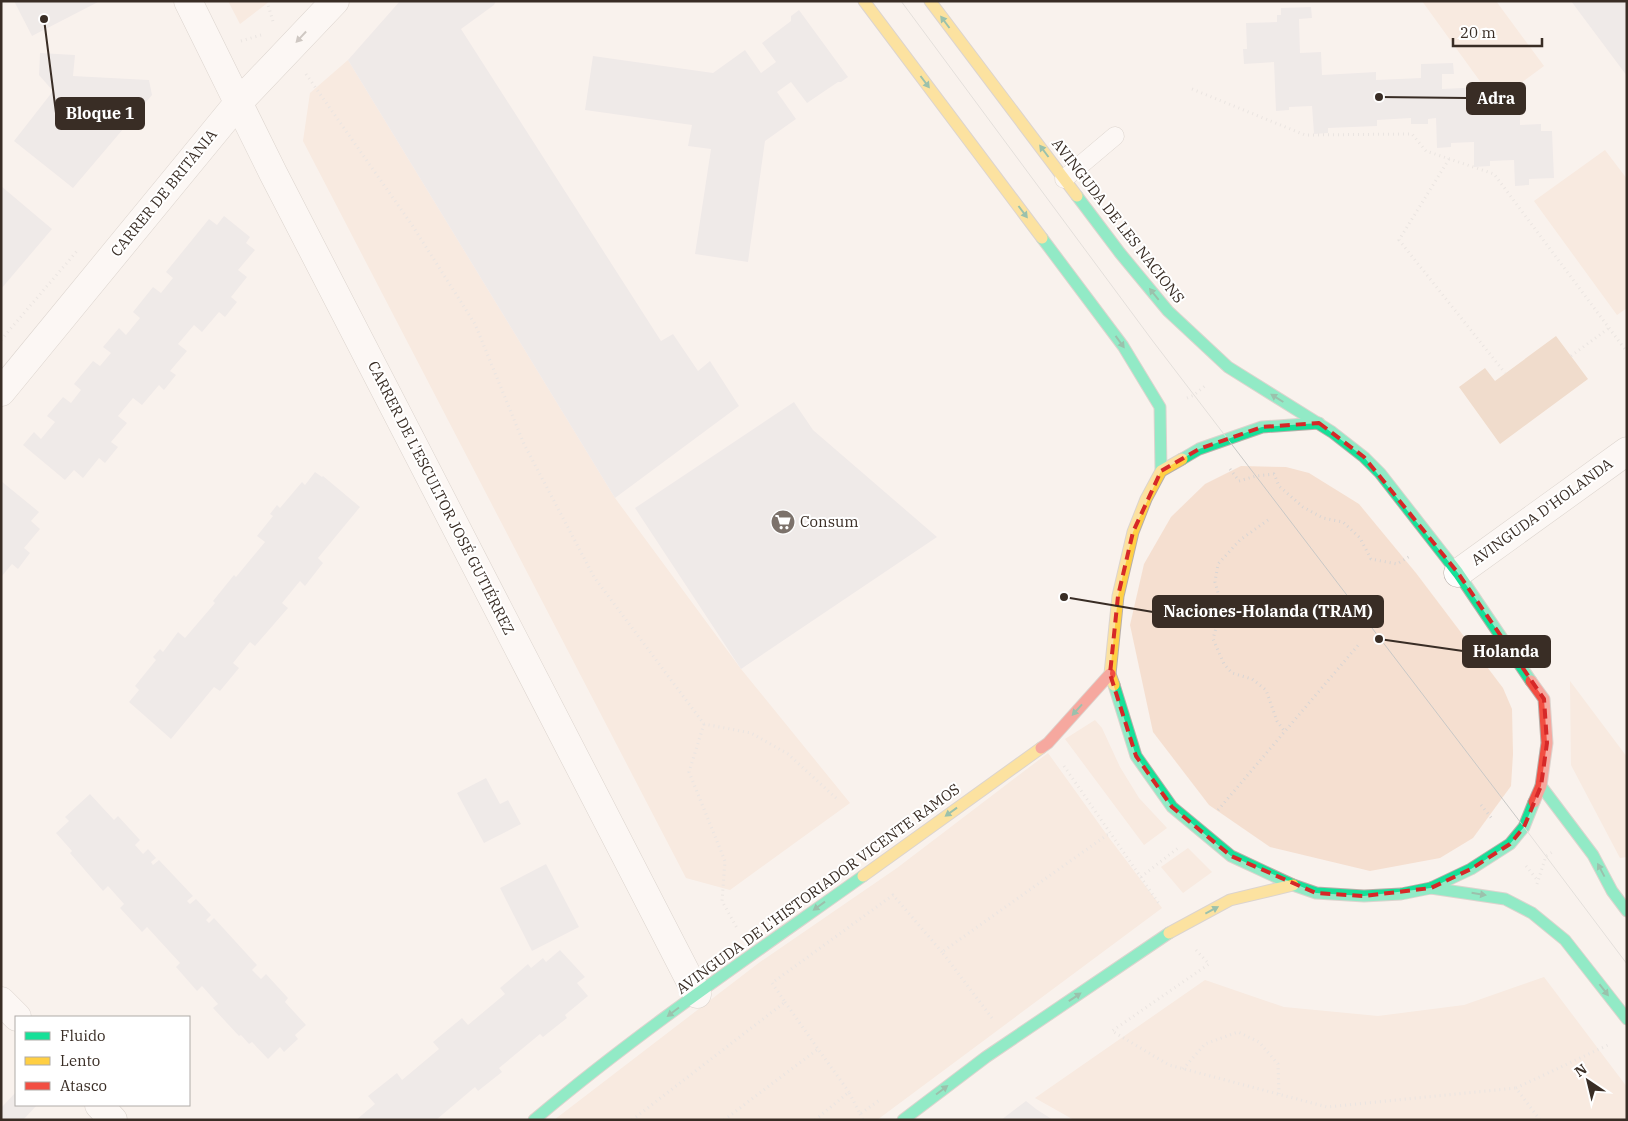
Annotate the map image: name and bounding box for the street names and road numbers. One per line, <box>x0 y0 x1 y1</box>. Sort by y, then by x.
street label: CARRER DE BRITÀNIA <box>106 125 221 260</box>
street label: AVINGUDA DE LES NACIONS <box>1048 134 1189 307</box>
street label: CARRER DE L'ESCULTOR JOSÉ GUTIÉRREZ <box>364 358 519 638</box>
street label: AVINGUDA D'HOLANDA <box>1467 453 1617 569</box>
street label: AVINGUDA DE L'HISTORIADOR VICENTE RAMOS <box>672 779 963 998</box>

